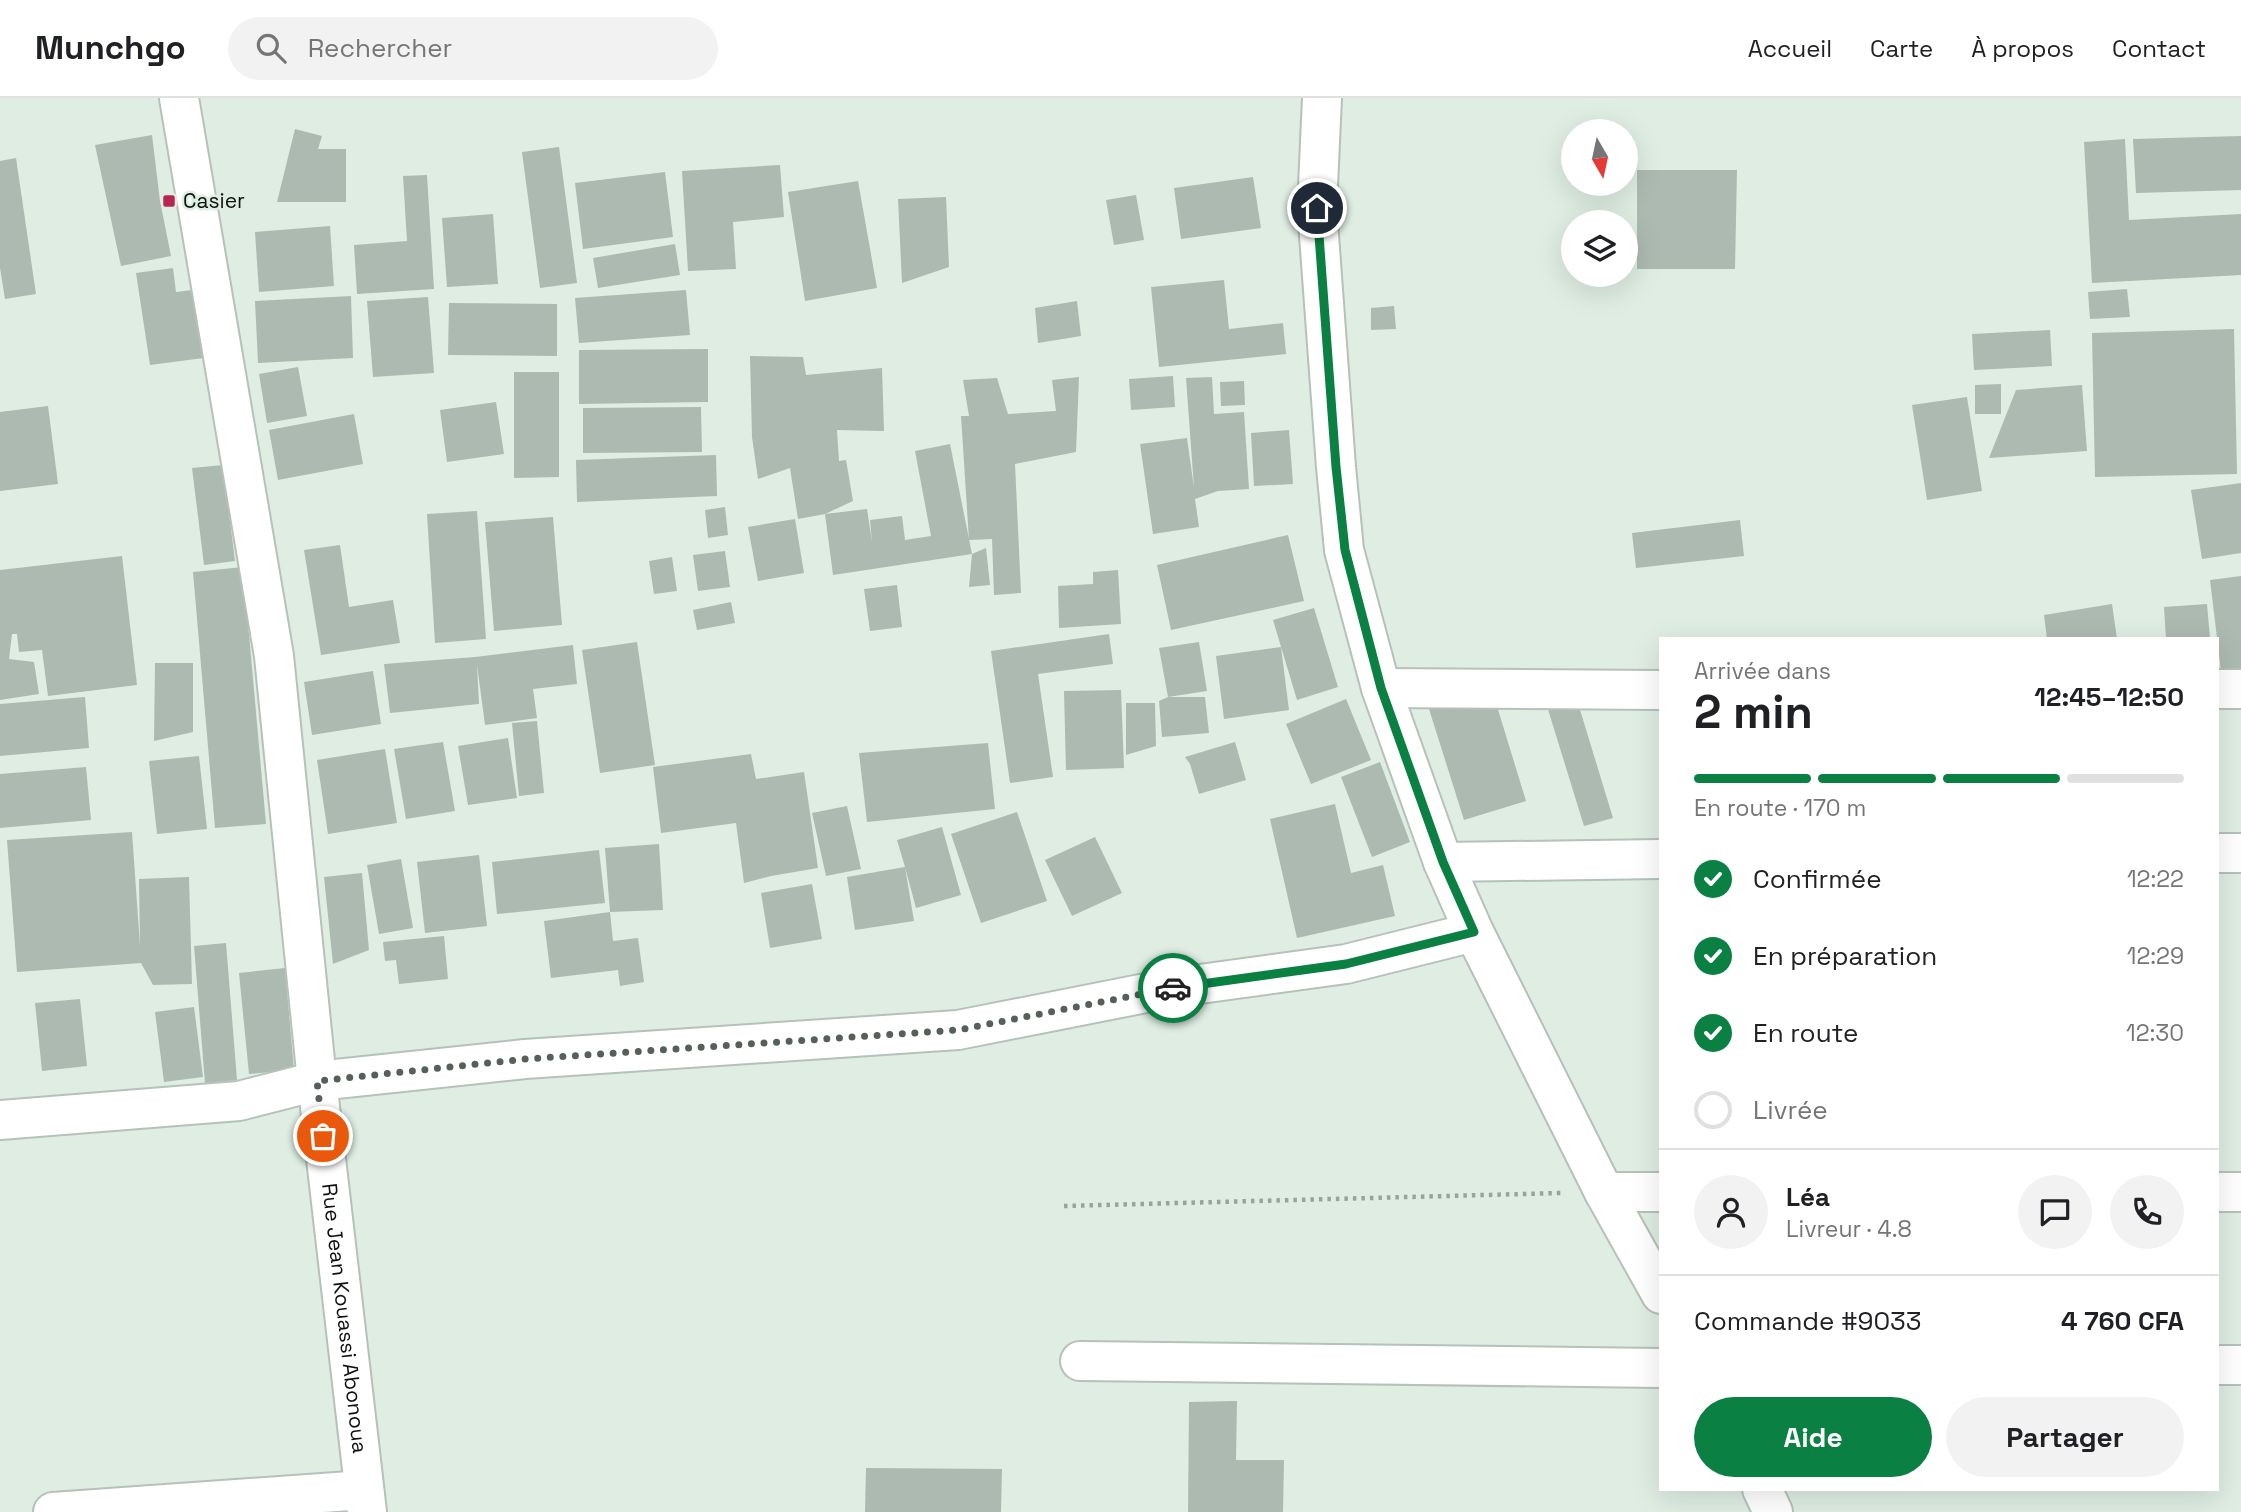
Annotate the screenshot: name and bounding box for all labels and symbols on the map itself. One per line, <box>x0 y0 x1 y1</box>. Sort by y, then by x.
north arrow <box>1561 119 1638 196</box>
pin <box>1287 178 1347 238</box>
place label: Casier <box>183 187 245 214</box>
marker: Casier <box>161 193 177 209</box>
courier <box>1138 953 1208 1023</box>
pin <box>293 1106 353 1166</box>
street label: Rue Jean Kouassi Abonoua <box>316 1182 374 1455</box>

